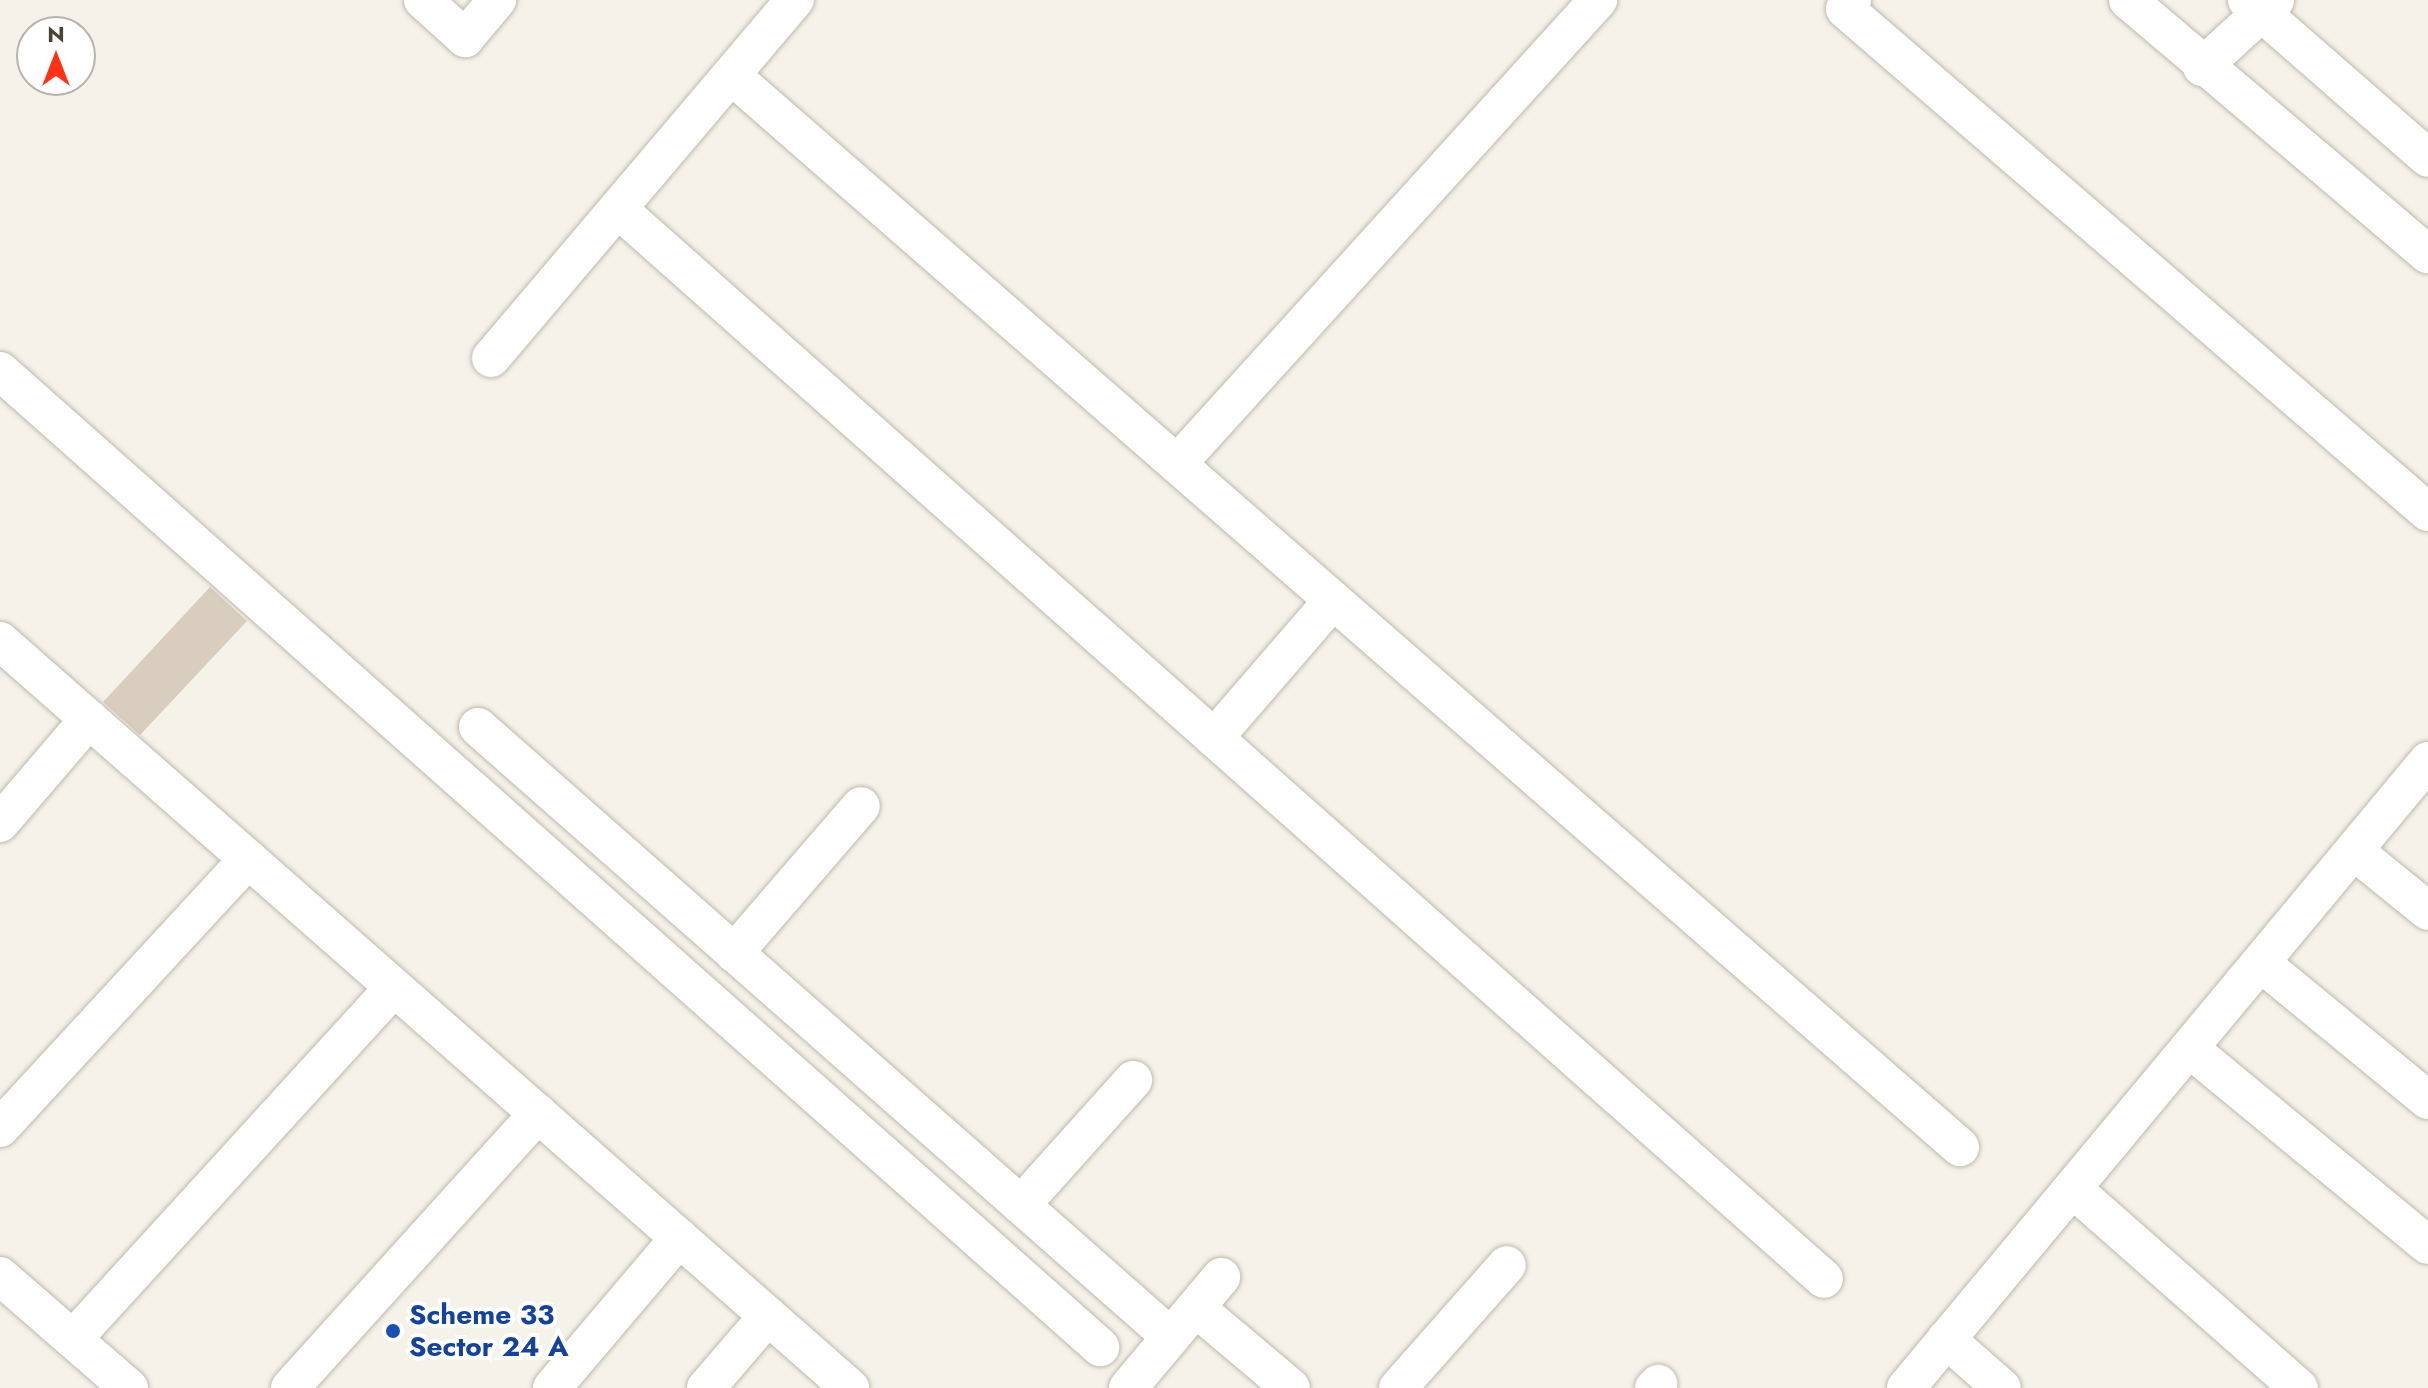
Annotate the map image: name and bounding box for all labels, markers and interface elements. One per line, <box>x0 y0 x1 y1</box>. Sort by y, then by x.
north arrow <box>16 16 96 96</box>
text: N <box>47 18 65 50</box>
place label: Scheme 33 Sector 24 A <box>409 1298 569 1364</box>
marker: Scheme 33 Sector 24 A <box>384 1322 402 1340</box>

